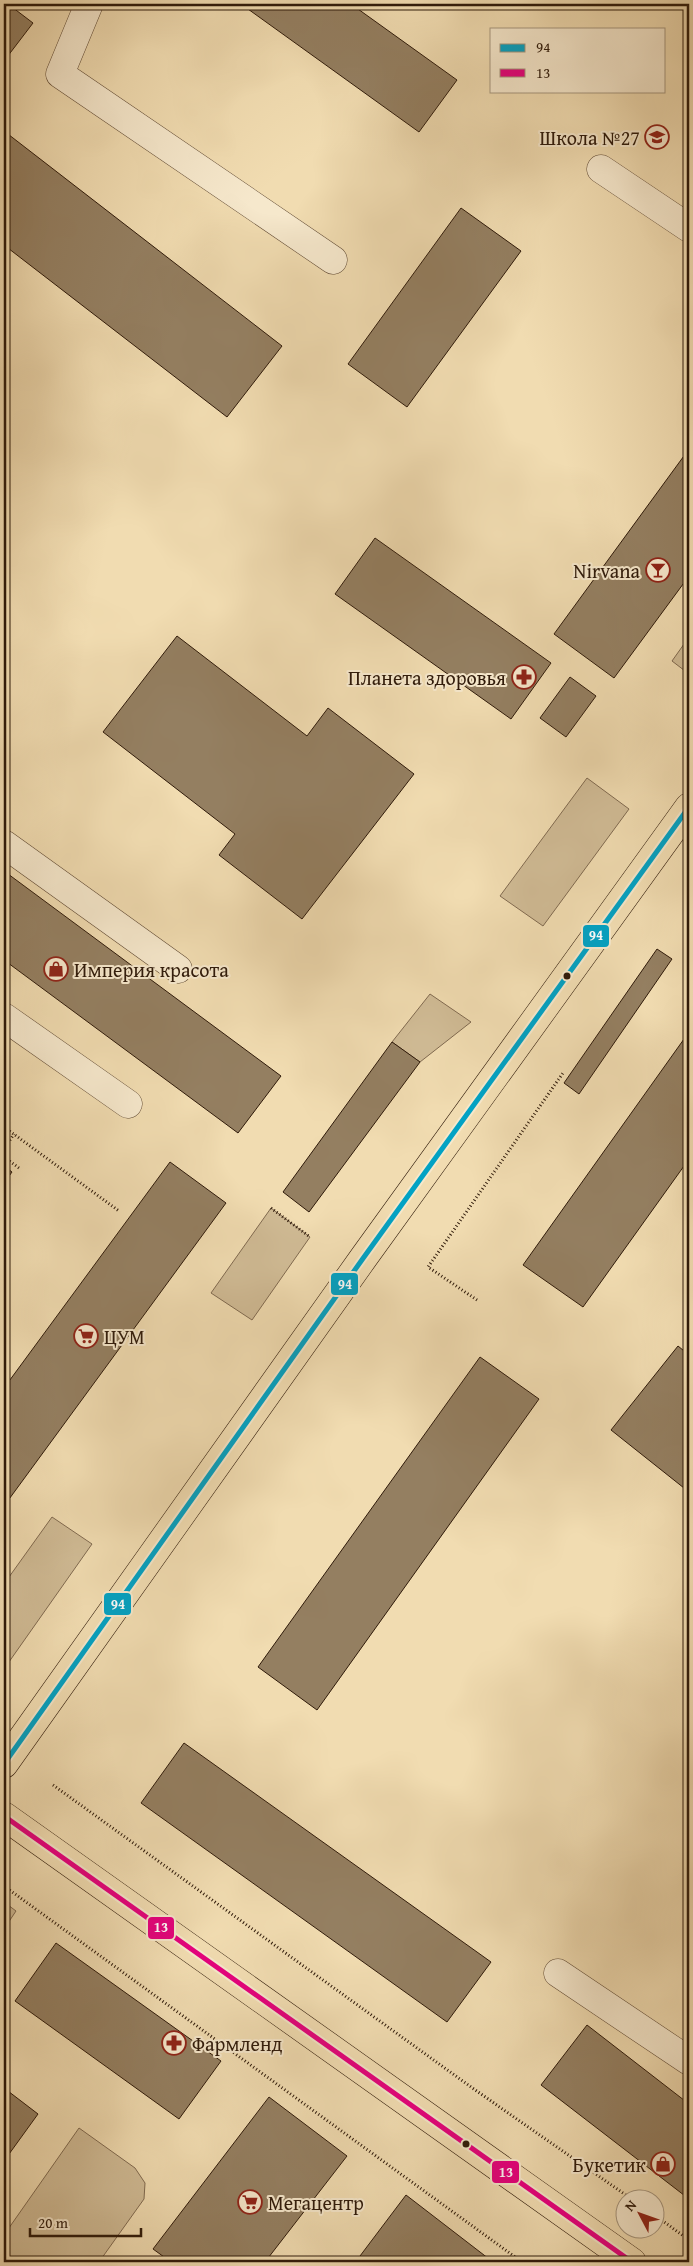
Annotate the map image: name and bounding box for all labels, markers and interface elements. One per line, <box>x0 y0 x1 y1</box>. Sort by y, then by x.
legend <box>490 28 666 92</box>
text: 94 <box>536 36 550 57</box>
text: 13 <box>536 62 550 83</box>
place label: Школа №27 <box>540 123 640 152</box>
school or university icon: Школа №27 <box>644 124 670 150</box>
place label: Nirvana <box>573 556 641 585</box>
bar icon: Nirvana <box>645 557 671 583</box>
place label: Планета здоровья <box>348 663 506 692</box>
pharmacy icon: Планета здоровья <box>511 664 537 690</box>
line badge: 94 <box>582 924 610 948</box>
text: 94 <box>589 925 603 945</box>
place label: Империя красота <box>74 955 229 984</box>
shop icon: Империя красота <box>43 956 69 982</box>
unlabelled marker <box>562 971 572 981</box>
line badge: 94 <box>330 1272 359 1296</box>
text: 94 <box>338 1274 352 1294</box>
place label: ЦУМ <box>104 1322 145 1351</box>
supermarket icon: ЦУМ <box>73 1323 99 1349</box>
line badge: 94 <box>103 1592 132 1616</box>
text: 94 <box>111 1594 125 1614</box>
line badge: 13 <box>147 1916 175 1940</box>
text: 13 <box>154 1917 168 1937</box>
place label: Фармленд <box>192 2029 283 2058</box>
pharmacy icon: Фармленд <box>161 2030 187 2056</box>
unlabelled marker <box>461 2139 471 2149</box>
place label: Букетик <box>573 2150 647 2179</box>
shop icon: Букетик <box>650 2151 676 2177</box>
line badge: 13 <box>491 2160 520 2184</box>
text: 13 <box>499 2162 513 2182</box>
place label: Мегацентр <box>268 2188 364 2217</box>
north arrow <box>616 2188 666 2238</box>
supermarket icon: Мегацентр <box>237 2189 263 2215</box>
text: N <box>620 2195 641 2216</box>
scale bar <box>30 2206 141 2238</box>
text: 20 m <box>38 2212 69 2233</box>

